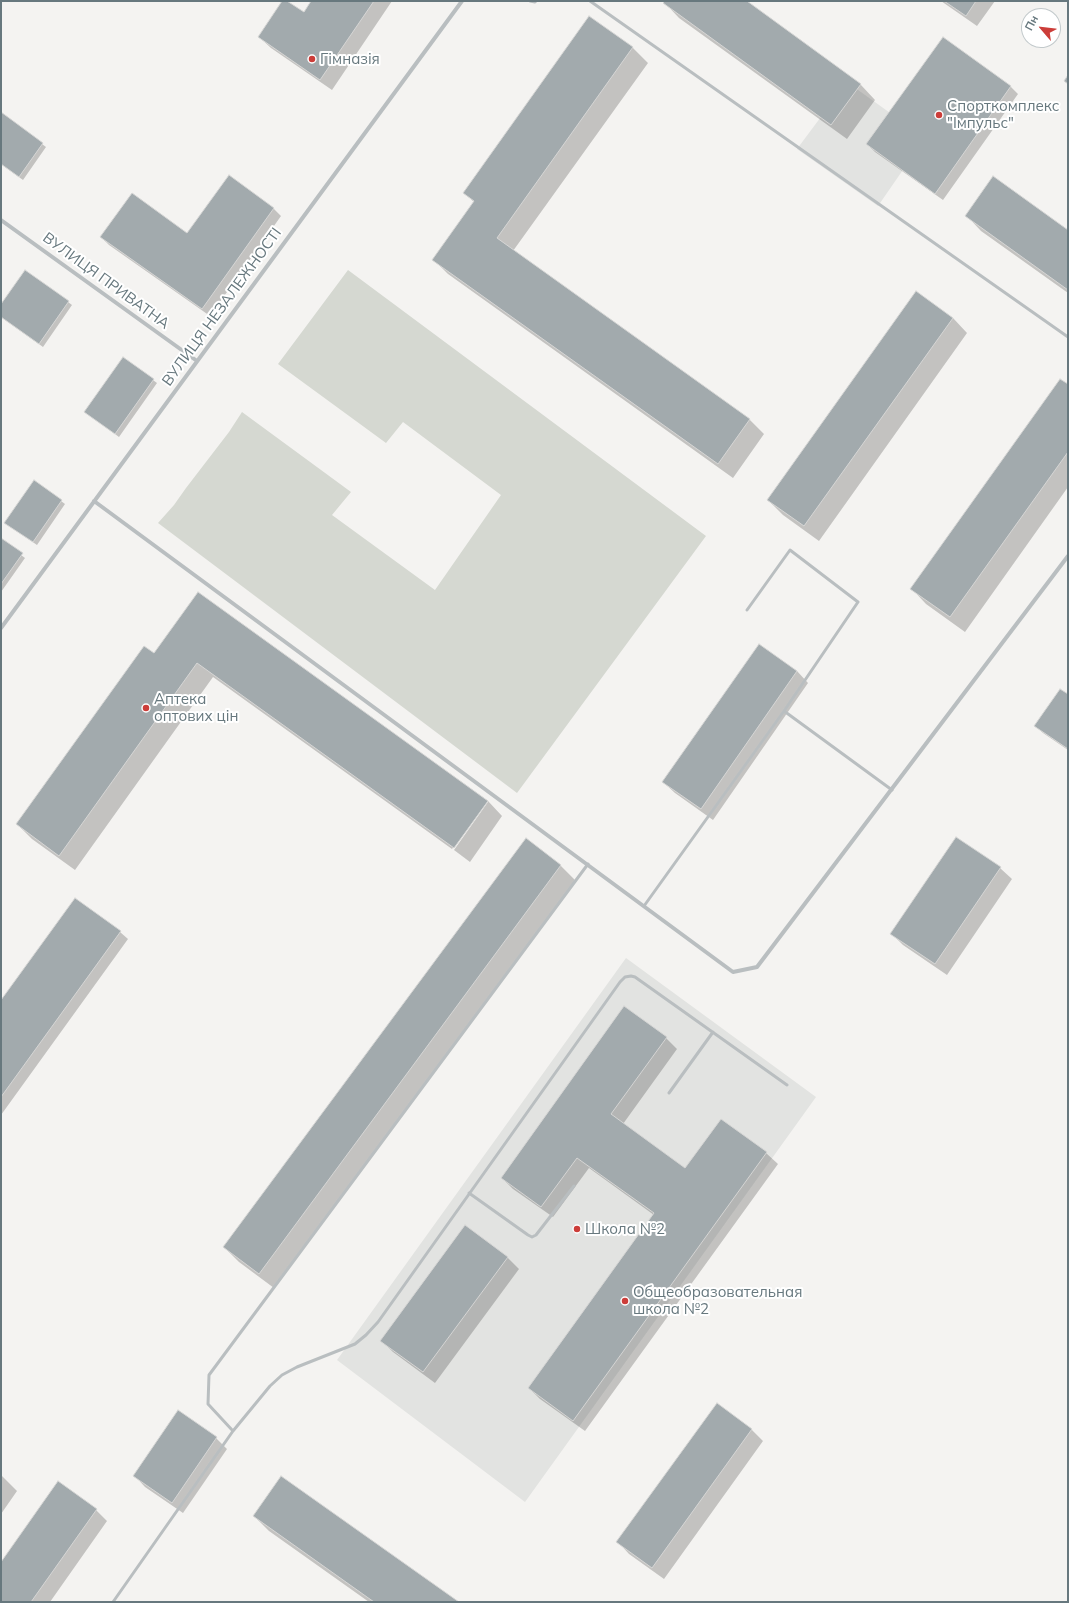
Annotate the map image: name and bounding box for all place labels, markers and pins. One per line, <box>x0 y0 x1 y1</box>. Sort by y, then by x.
place label: Гімназія <box>320 50 380 68</box>
marker: Гімназія <box>307 54 317 64</box>
place label: Спорткомплекс "Імпульс" <box>947 97 1059 132</box>
marker: Спорткомплекс "Імпульс" <box>934 110 944 120</box>
place label: Аптека оптових цін <box>154 690 238 725</box>
marker: Аптека оптових цін <box>141 703 151 713</box>
place label: Школа №2 <box>585 1220 665 1238</box>
marker: Школа №2 <box>572 1224 582 1234</box>
place label: Общеобразовательная школа №2 <box>633 1283 802 1318</box>
marker: Общеобразовательная школа №2 <box>620 1296 630 1306</box>

